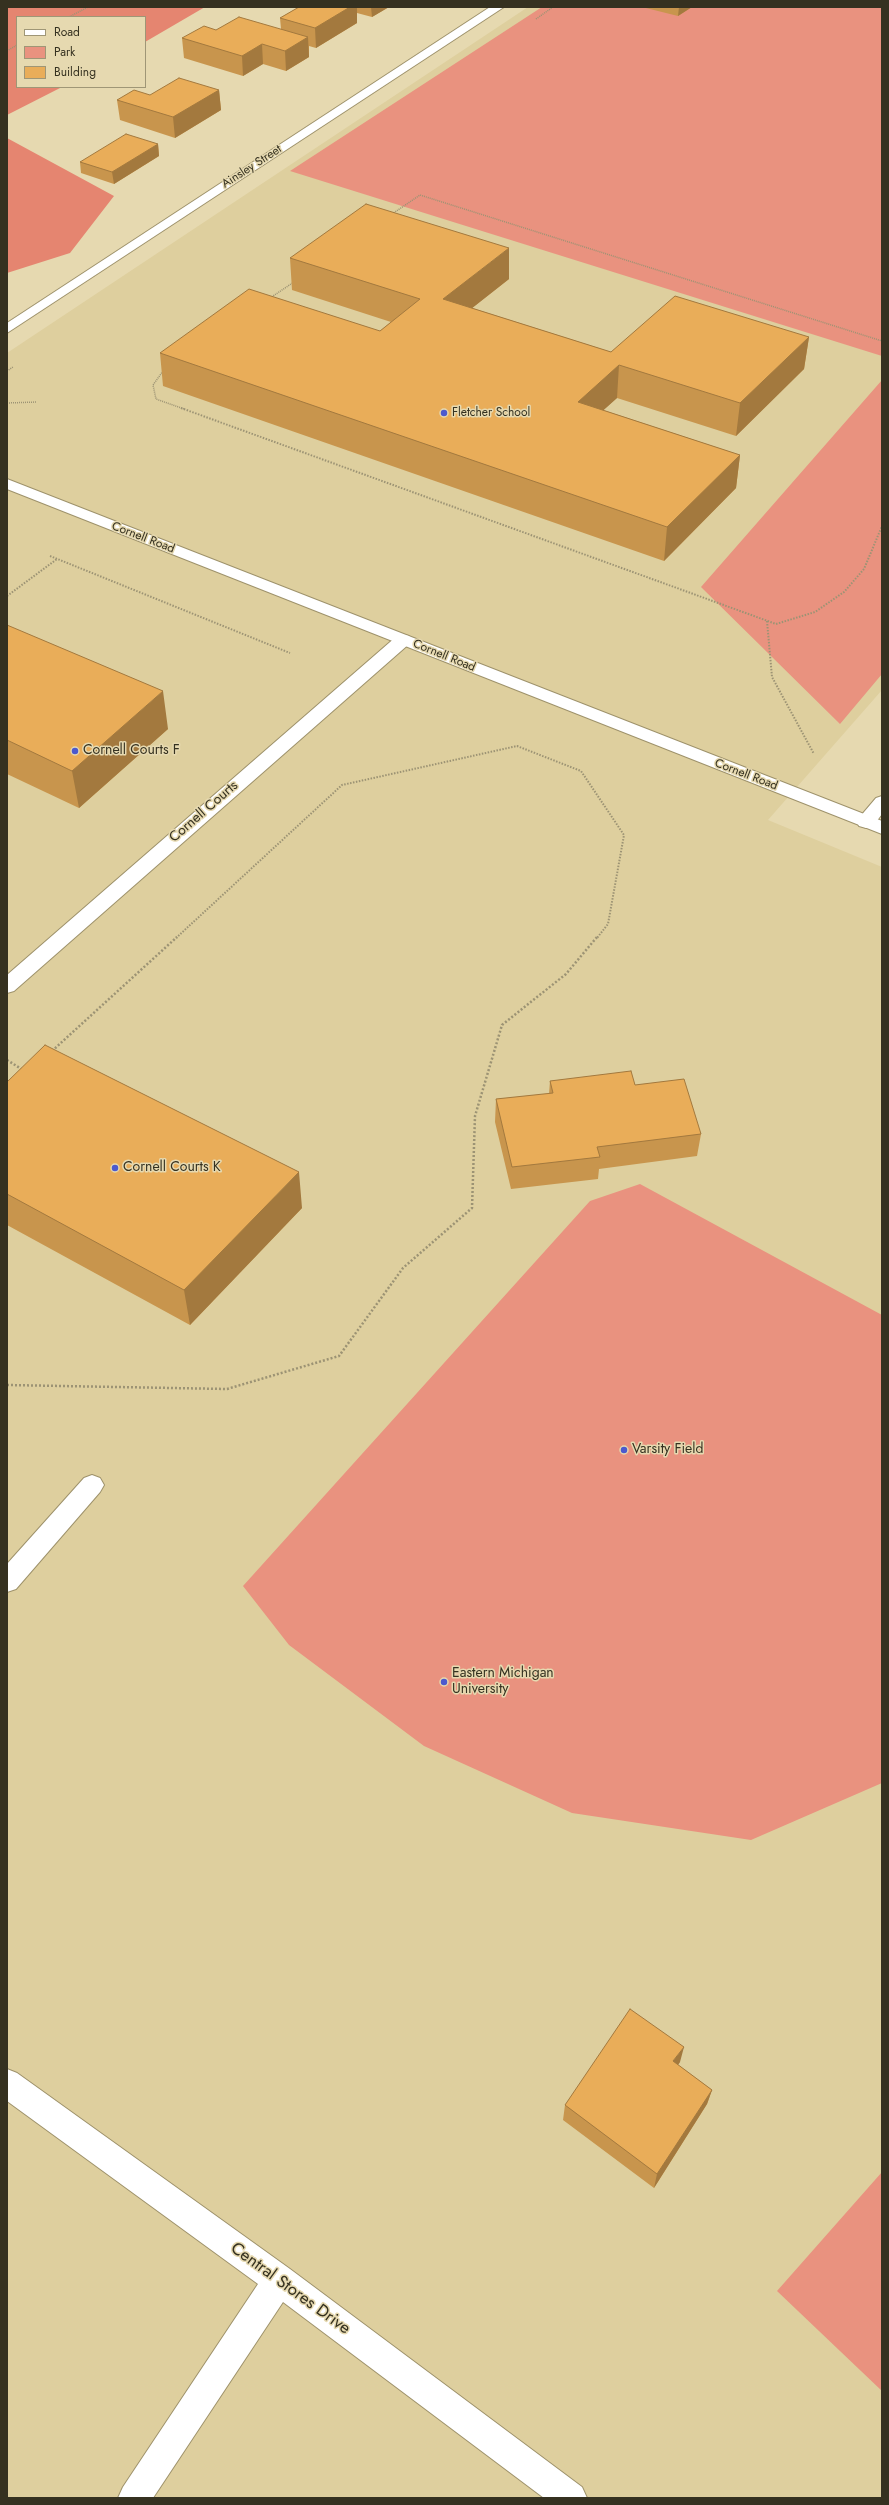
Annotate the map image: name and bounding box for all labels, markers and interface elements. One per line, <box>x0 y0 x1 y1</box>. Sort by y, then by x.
legend <box>16 16 146 88</box>
text: Road <box>54 23 80 41</box>
text: Park <box>54 43 75 61</box>
text: Building <box>54 63 96 81</box>
street label: Ainsley Street <box>219 142 285 192</box>
place label: Fletcher School <box>452 406 530 420</box>
marker: Fletcher School <box>439 408 449 418</box>
street label: Cornell Road <box>109 519 177 557</box>
street label: Cornell Road <box>411 637 477 675</box>
place label: Cornell Courts F <box>83 743 180 759</box>
marker: Cornell Courts F <box>70 746 80 756</box>
street label: Cornell Road <box>712 756 780 794</box>
street label: Cornell Courts <box>166 778 242 846</box>
place label: Cornell Courts K <box>123 1160 221 1176</box>
marker: Cornell Courts K <box>110 1163 120 1173</box>
place label: Varsity Field <box>632 1442 703 1458</box>
marker: Varsity Field <box>619 1445 629 1455</box>
place label: Eastern Michigan University <box>452 1666 554 1698</box>
marker: Eastern Michigan University <box>439 1677 449 1687</box>
street label: Central Stores Drive <box>226 2239 354 2339</box>

